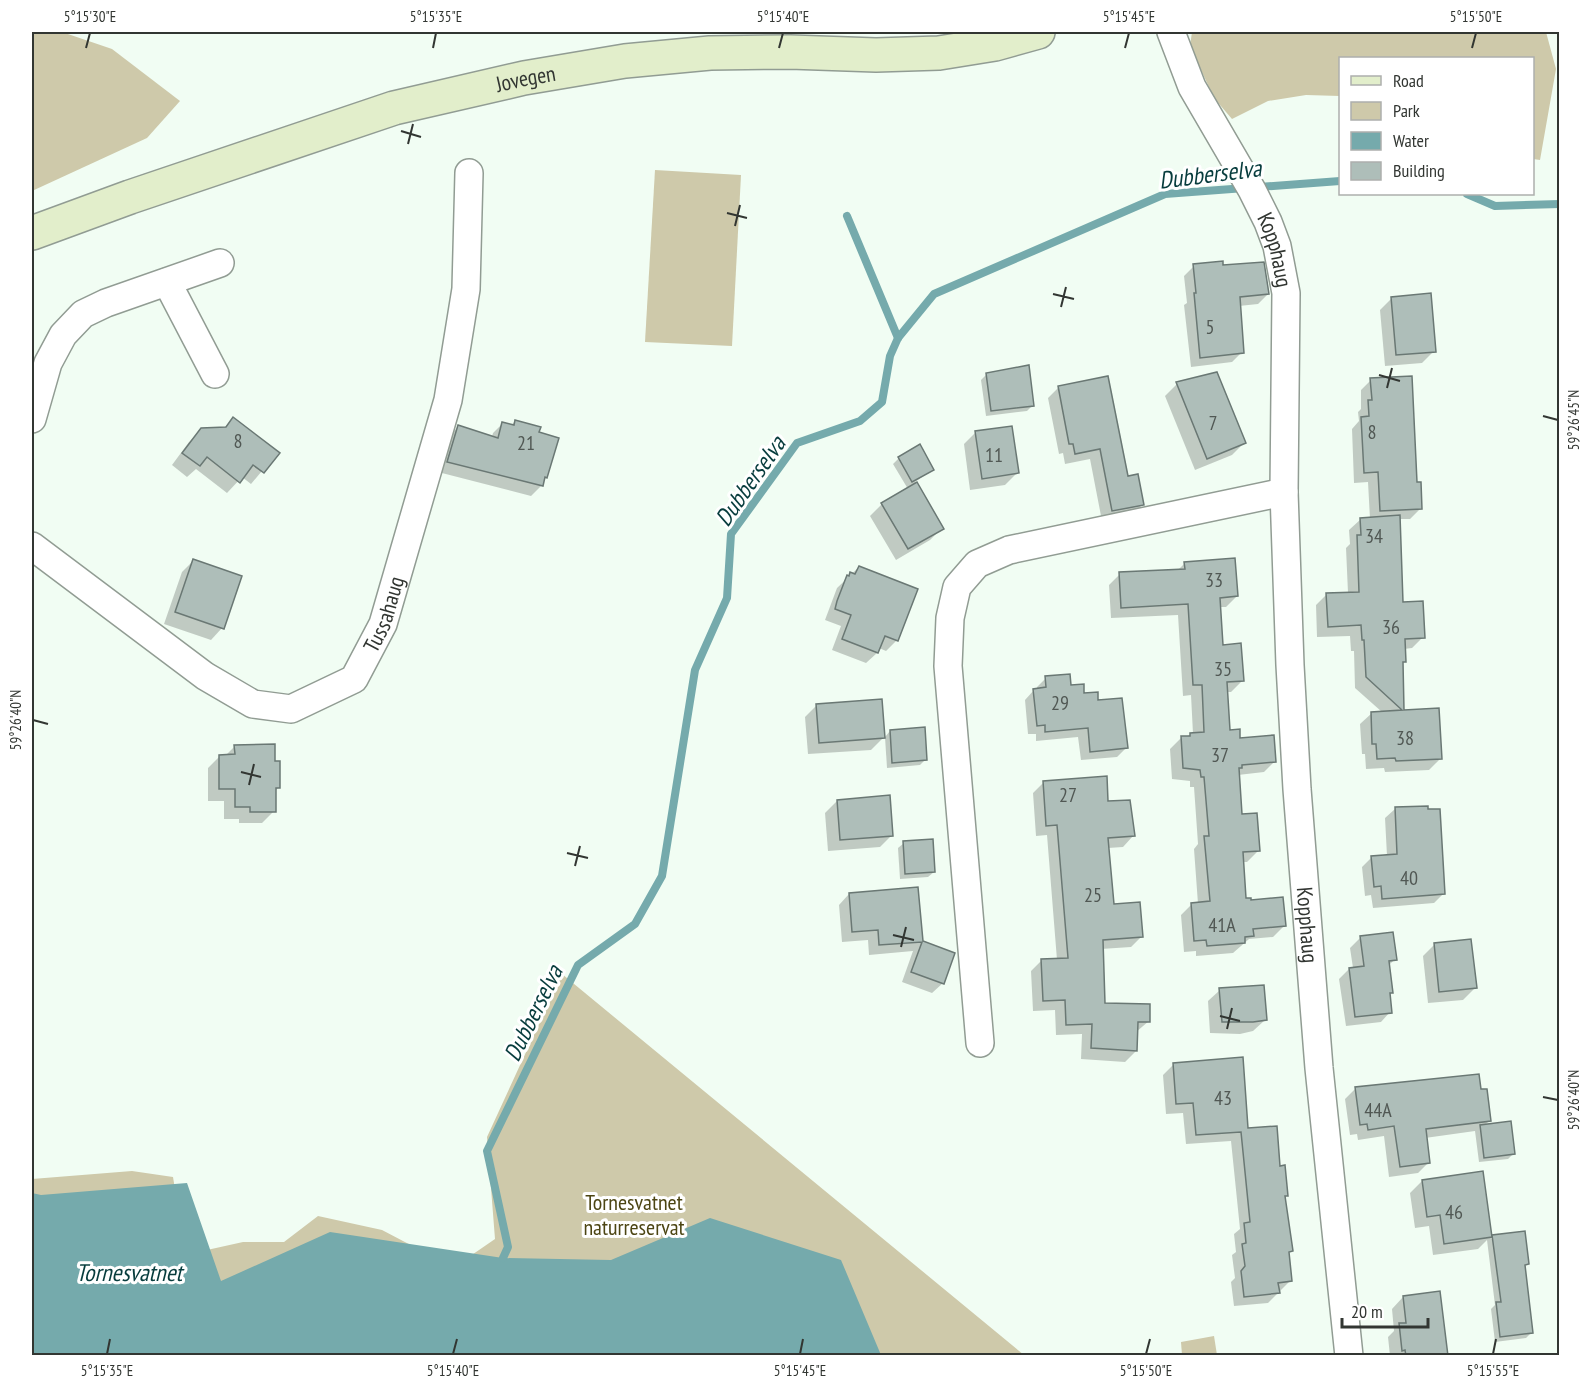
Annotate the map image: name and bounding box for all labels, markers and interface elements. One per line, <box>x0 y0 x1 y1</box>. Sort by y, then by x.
text: 5°15'30"E <box>64 7 116 26</box>
text: 5°15'35"E <box>410 7 462 26</box>
text: 5°15'40"E <box>757 7 809 26</box>
text: 5°15'45"E <box>1103 7 1155 26</box>
text: 5°15'50"E <box>1450 7 1502 26</box>
legend <box>1339 57 1534 195</box>
street label: Jovegen <box>492 59 558 98</box>
text: Road <box>1393 69 1424 92</box>
text: Park <box>1393 99 1420 122</box>
text: Water <box>1393 129 1429 152</box>
water label: Dubberselva <box>1157 152 1264 196</box>
text: Building <box>1393 159 1445 182</box>
street label: Kopphaug <box>1251 208 1299 290</box>
house number: 5 <box>1206 314 1215 340</box>
text: 59°26'45"N <box>1564 390 1583 450</box>
house number: 7 <box>1209 410 1218 436</box>
house number: 8 <box>1368 419 1377 445</box>
house number: 8 <box>234 428 243 454</box>
water label: Dubberselva <box>708 429 793 532</box>
house number: 21 <box>517 430 535 456</box>
house number: 11 <box>985 442 1003 468</box>
house number: 34 <box>1365 523 1383 549</box>
house number: 33 <box>1205 567 1223 593</box>
street label: Tussahaug <box>357 573 410 657</box>
house number: 36 <box>1382 614 1400 640</box>
house number: 35 <box>1214 656 1232 682</box>
text: 59°26'40"N <box>6 690 25 750</box>
house number: 29 <box>1051 690 1069 716</box>
house number: 38 <box>1396 725 1414 751</box>
house number: 37 <box>1211 742 1229 768</box>
house number: 27 <box>1059 782 1077 808</box>
house number: 40 <box>1400 865 1418 891</box>
house number: 25 <box>1084 882 1102 908</box>
street label: Kopphaug <box>1291 886 1325 964</box>
house number: 41A <box>1208 912 1236 938</box>
water label: Dubberselva <box>497 959 570 1066</box>
text: 59°26'40"N <box>1564 1070 1583 1130</box>
house number: 43 <box>1214 1085 1232 1111</box>
house number: 44A <box>1364 1097 1392 1123</box>
park label: Tornesvatnet naturreservat <box>583 1188 685 1241</box>
house number: 46 <box>1445 1199 1463 1225</box>
water label: Tornesvatnet <box>76 1257 185 1288</box>
scale bar <box>1342 1291 1428 1329</box>
text: 20 m <box>1351 1300 1383 1323</box>
text: 5°15'35"E <box>81 1361 133 1380</box>
text: 5°15'40"E <box>427 1361 479 1380</box>
text: 5°15'45"E <box>774 1361 826 1380</box>
text: 5°15'50"E <box>1120 1361 1172 1380</box>
text: 5°15'55"E <box>1467 1361 1519 1380</box>

